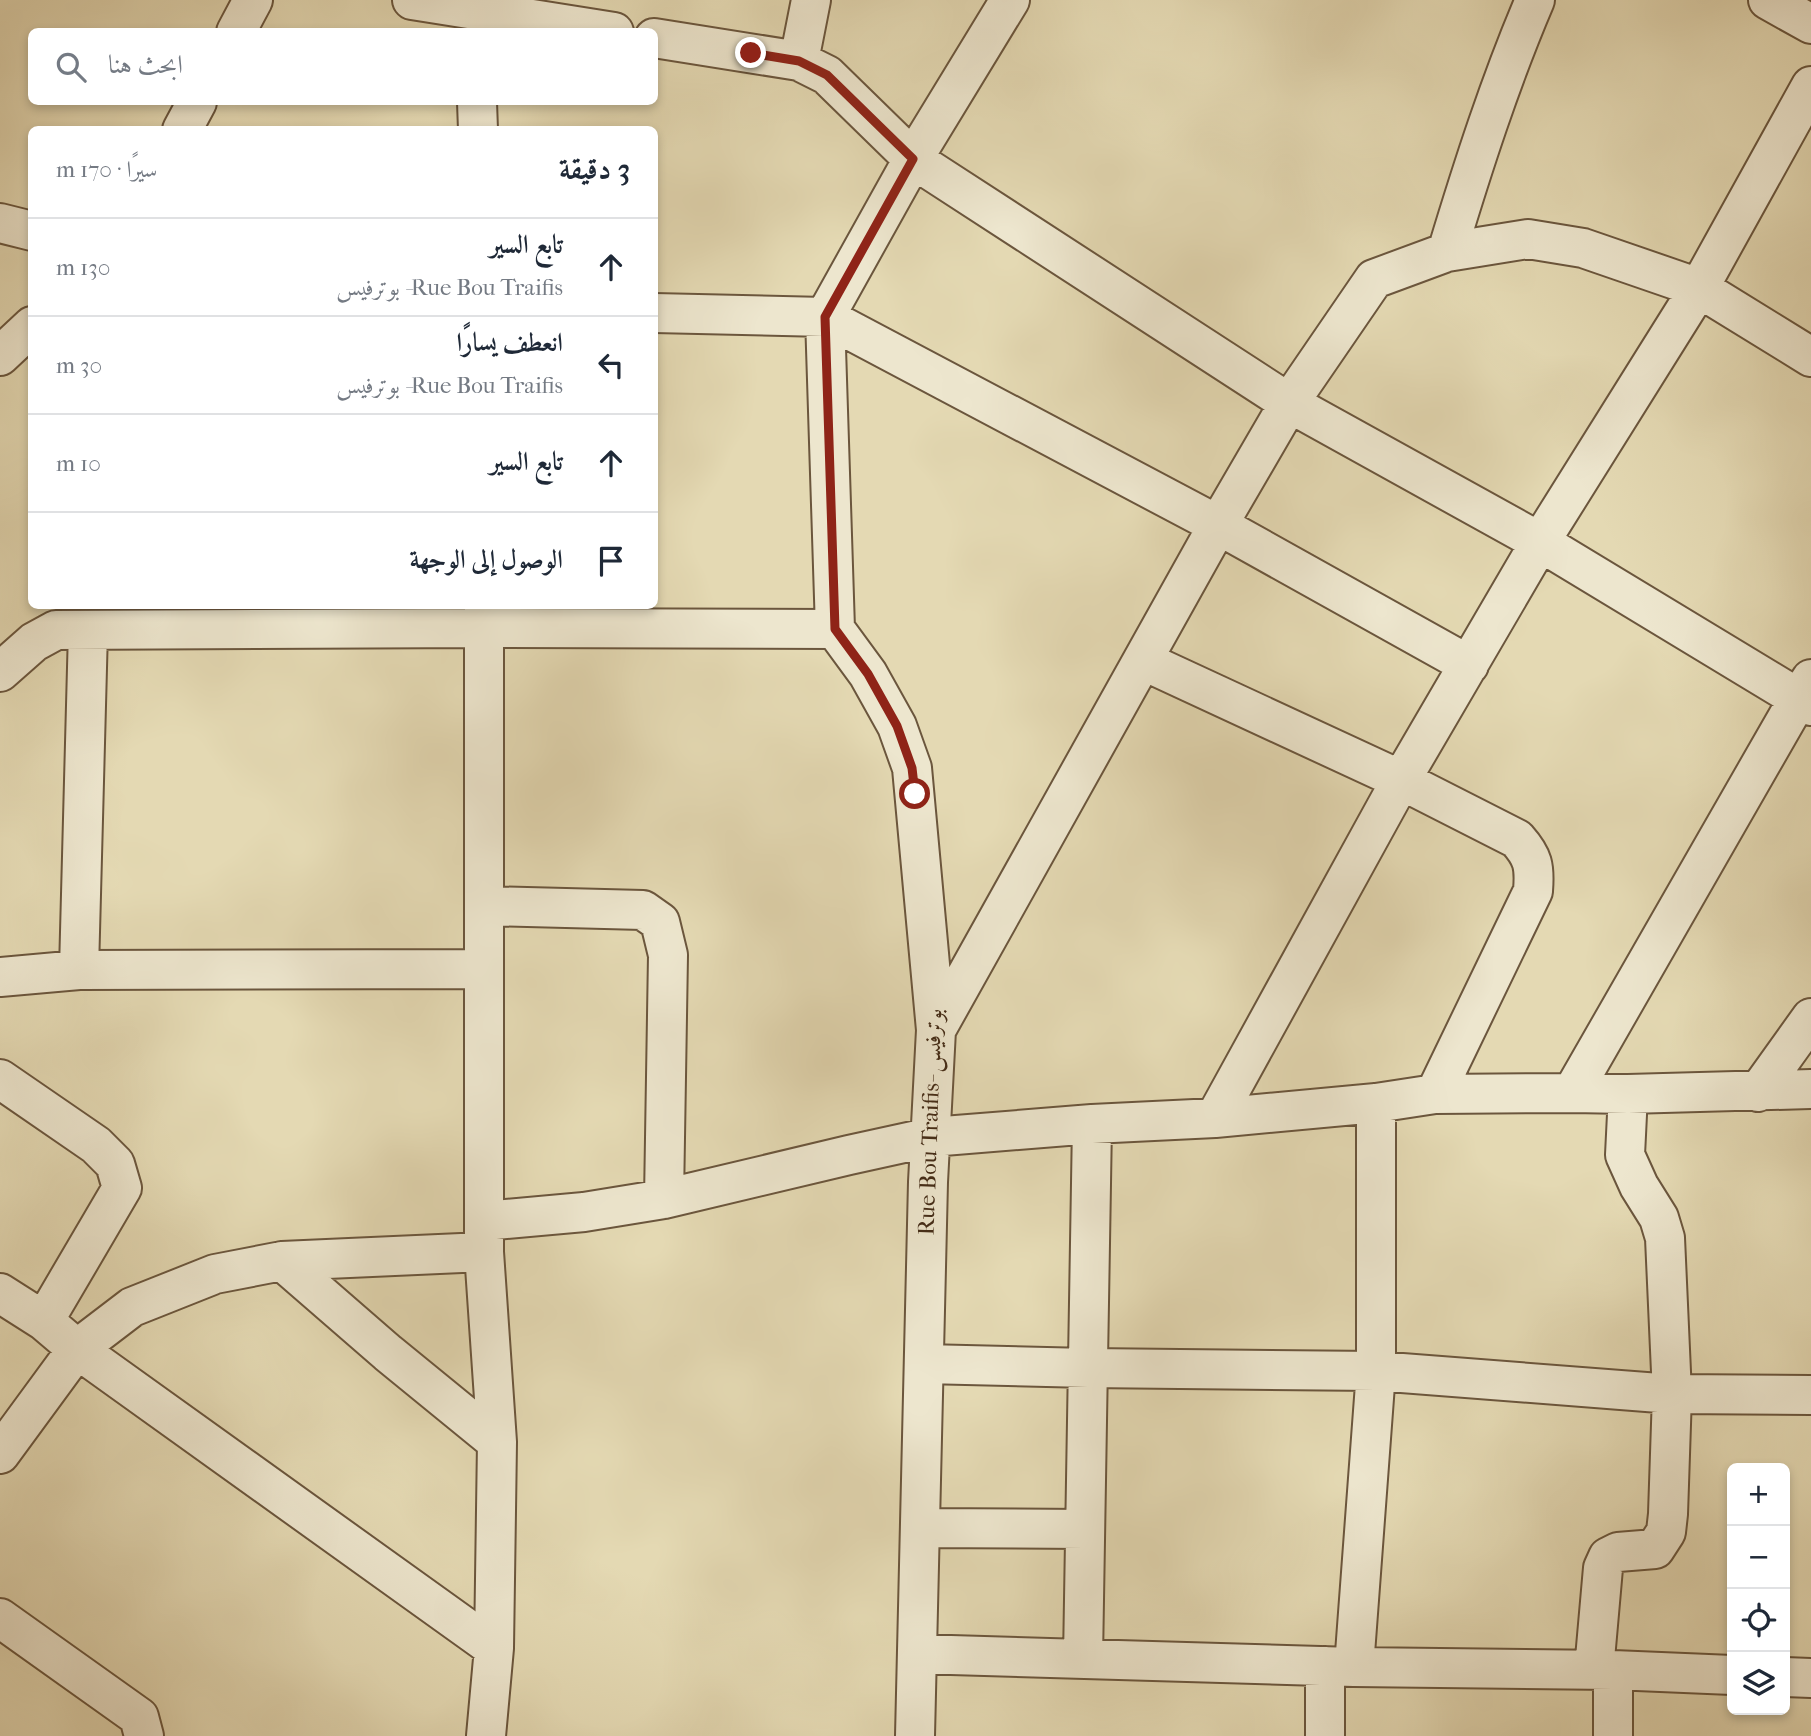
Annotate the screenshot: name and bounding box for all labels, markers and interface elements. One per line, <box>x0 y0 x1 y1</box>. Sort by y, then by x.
search box <box>28 28 658 105</box>
route end <box>735 37 766 68</box>
icon: search <box>52 48 90 86</box>
text: ابحث هنا <box>108 49 183 80</box>
text: 3 دقيقة <box>559 152 630 187</box>
text: سيرًا · 170 m <box>56 156 157 183</box>
text: تابع السير <box>490 229 563 260</box>
icon: ahead <box>592 248 630 286</box>
text: 130 m <box>56 254 110 281</box>
text: Rue Bou Traifis- بوترفيس <box>336 274 563 301</box>
text: انعطف يسارًا <box>456 327 563 358</box>
icon: left <box>592 346 630 384</box>
text: 30 m <box>56 352 102 379</box>
text: Rue Bou Traifis- بوترفيس <box>336 372 563 399</box>
icon: ahead <box>592 444 630 482</box>
text: تابع السير <box>490 446 563 477</box>
text: 10 m <box>56 450 101 477</box>
icon: arrive <box>592 542 630 580</box>
text: الوصول إلى الوجهة <box>409 544 563 575</box>
route start <box>899 778 930 809</box>
street label: Rue Bou Traifis- بوترفيس <box>913 1008 949 1236</box>
map controls <box>1727 1463 1790 1715</box>
button: + <box>1727 1463 1790 1526</box>
button: − <box>1727 1526 1790 1589</box>
button: locate <box>1727 1589 1790 1652</box>
button: layers <box>1727 1652 1790 1715</box>

